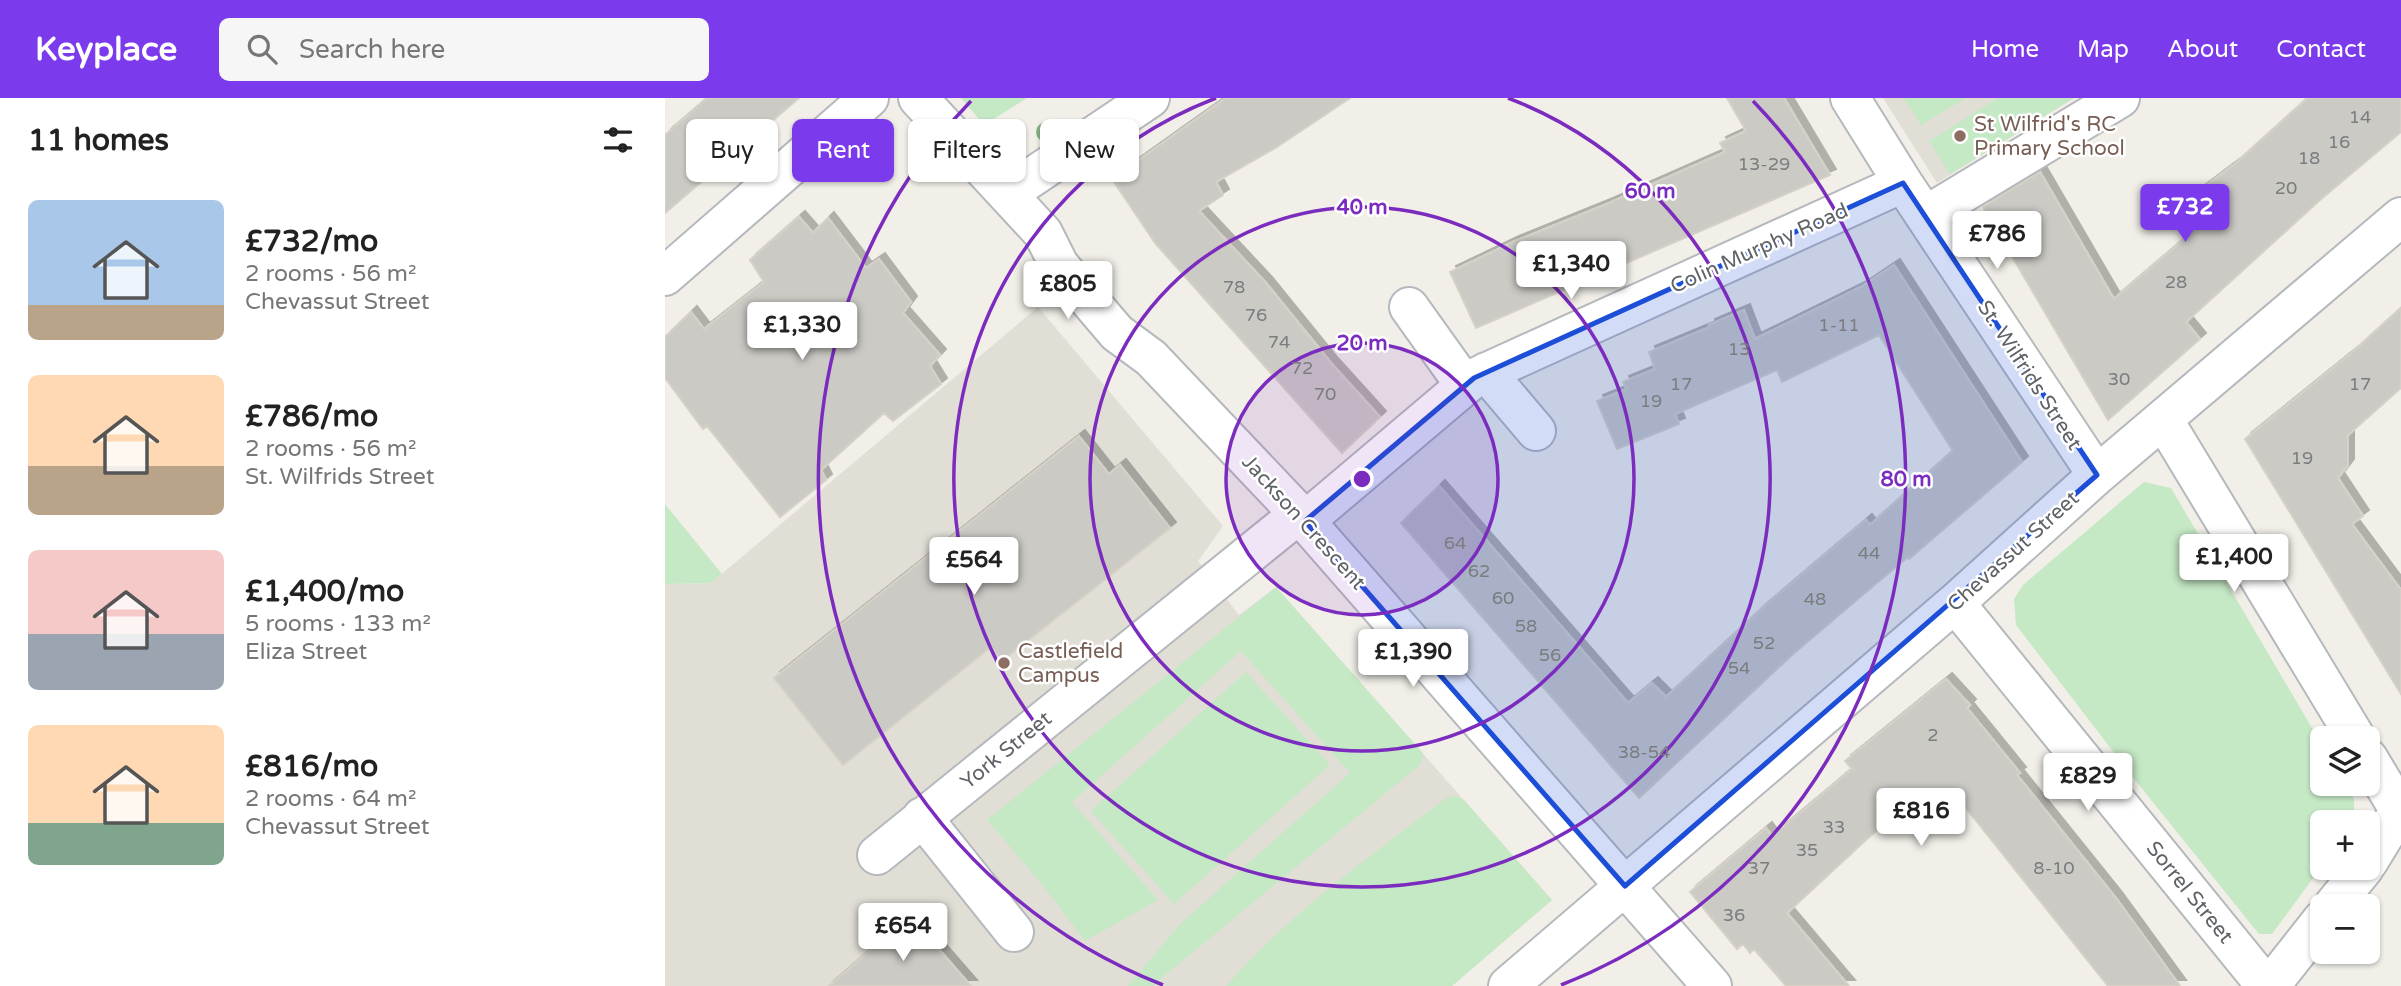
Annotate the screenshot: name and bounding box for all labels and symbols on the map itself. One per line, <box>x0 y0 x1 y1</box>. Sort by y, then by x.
house number: 14 <box>2349 106 2371 128</box>
place label: St Wilfrid's RC Primary School <box>1974 112 2125 161</box>
marker: St Wilfrid's RC Primary School <box>1952 128 1968 144</box>
house number: 16 <box>2328 131 2350 153</box>
house number: 18 <box>2298 147 2320 169</box>
house number: 13-29 <box>1738 153 1790 175</box>
house number: 20 <box>2275 177 2297 199</box>
text: 60 m <box>1624 179 1676 204</box>
pin: £732 <box>2144 184 2226 244</box>
text: 40 m <box>1336 195 1388 220</box>
street label: Colin Murphy Road <box>1666 198 1852 299</box>
pin: £786 <box>1956 212 2038 271</box>
pin: £1,340 <box>1514 242 1628 301</box>
pin: £805 <box>1027 262 1109 321</box>
house number: 28 <box>2165 271 2187 293</box>
house number: 78 <box>1223 276 1245 298</box>
street label: St. Wilfrids Street <box>1972 296 2087 455</box>
pin: £1,330 <box>745 302 859 362</box>
house number: 76 <box>1245 304 1267 326</box>
house number: 1-11 <box>1818 314 1860 336</box>
house number: 74 <box>1268 331 1290 353</box>
text: 20 m <box>1336 331 1388 356</box>
house number: 13 <box>1728 338 1750 360</box>
house number: 72 <box>1291 357 1313 379</box>
house number: 30 <box>2108 368 2130 390</box>
house number: 17 <box>1670 373 1692 395</box>
house number: 17 <box>2349 373 2371 395</box>
house number: 70 <box>1314 383 1336 405</box>
house number: 19 <box>1640 390 1662 412</box>
house number: 19 <box>2291 447 2313 469</box>
street label: Jackson Crescent <box>1236 450 1371 595</box>
centre of rings <box>1350 467 1374 491</box>
text: 80 m <box>1880 467 1932 492</box>
street label: Chevassut Street <box>1942 486 2084 617</box>
house number: 64 <box>1444 532 1466 554</box>
pin: £1,400 <box>2177 534 2291 594</box>
pin: £564 <box>933 538 1015 597</box>
house number: 44 <box>1858 542 1880 564</box>
house number: 62 <box>1468 560 1490 582</box>
house number: 60 <box>1492 587 1514 609</box>
house number: 48 <box>1804 588 1826 610</box>
house number: 58 <box>1515 615 1537 637</box>
pin: £1,390 <box>1356 630 1470 689</box>
house number: 52 <box>1753 632 1775 654</box>
place label: Castlefield Campus <box>1018 639 1123 688</box>
house number: 56 <box>1539 644 1561 666</box>
marker: Castlefield Campus <box>996 655 1012 671</box>
house number: 54 <box>1728 657 1750 679</box>
street label: York Street <box>956 706 1057 795</box>
house number: 2 <box>1927 724 1939 746</box>
house number: 38-54 <box>1618 741 1670 763</box>
pin: £829 <box>2047 754 2129 813</box>
pin: £816 <box>1880 788 1962 848</box>
house number: 33 <box>1823 816 1845 838</box>
street label: Sorrel Street <box>2141 836 2238 948</box>
house number: 35 <box>1796 839 1818 861</box>
house number: 37 <box>1748 857 1770 879</box>
house number: 8-10 <box>2033 857 2075 879</box>
pin: £654 <box>862 904 944 963</box>
house number: 36 <box>1723 904 1745 926</box>

